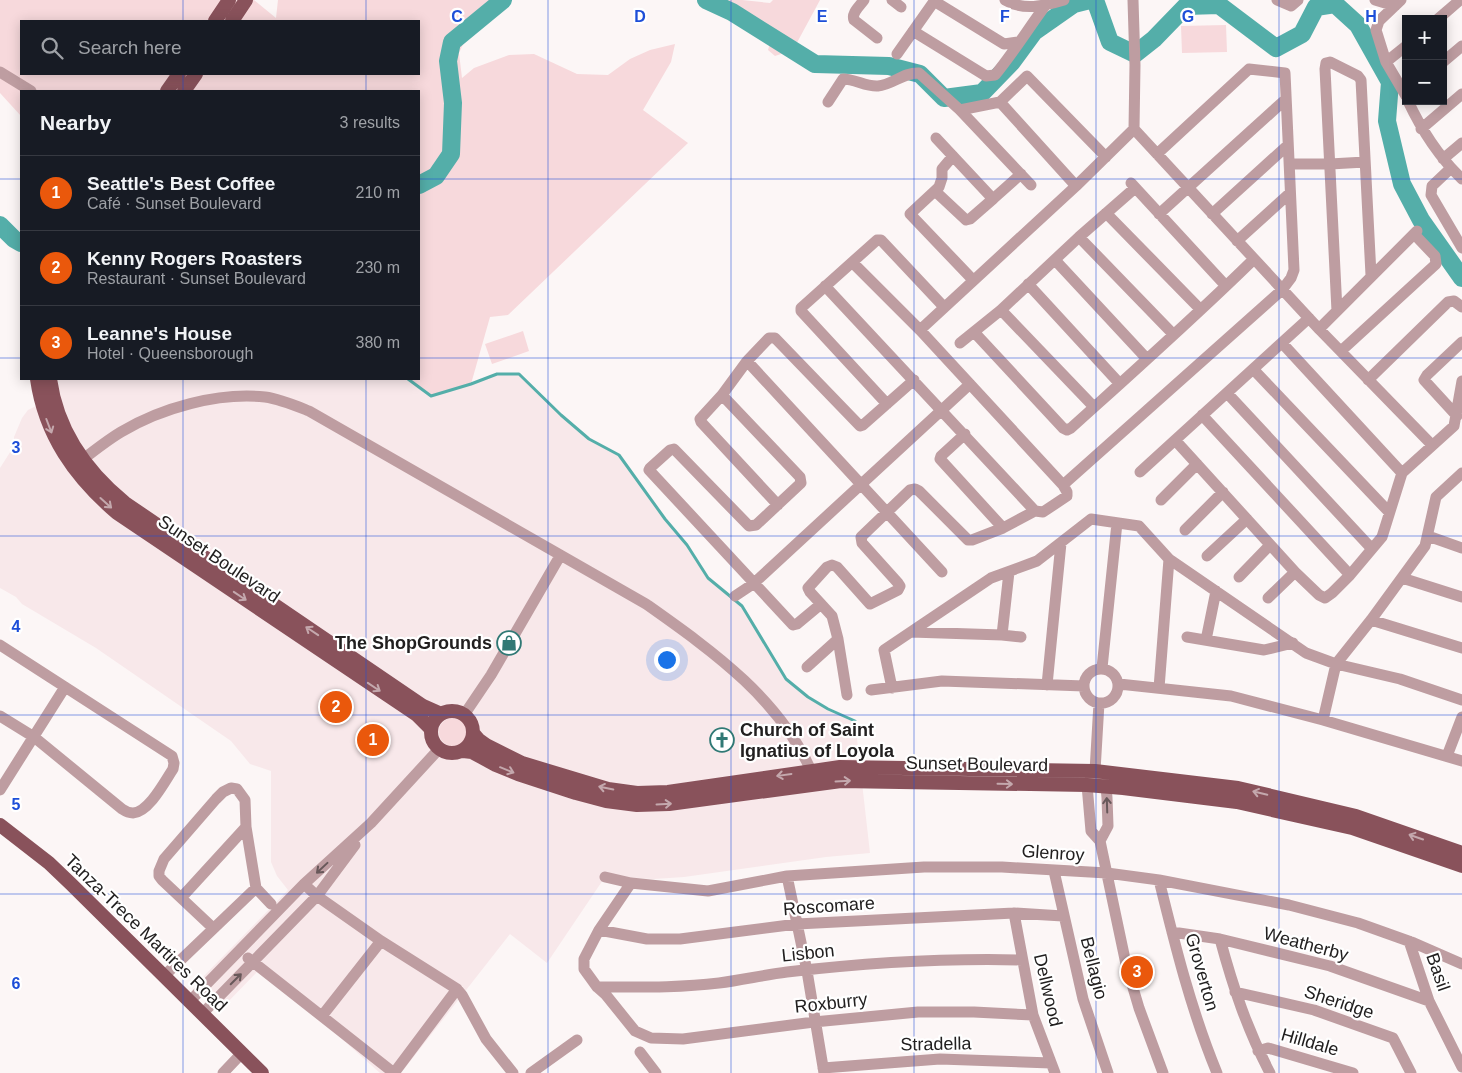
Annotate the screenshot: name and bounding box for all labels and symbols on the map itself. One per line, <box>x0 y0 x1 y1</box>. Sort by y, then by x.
text: C <box>451 8 463 25</box>
text: D <box>634 8 646 25</box>
text: E <box>817 8 828 25</box>
text: F <box>1000 8 1010 25</box>
text: G <box>1182 8 1194 25</box>
text: H <box>1365 8 1377 25</box>
one-way arrow <box>45 417 54 433</box>
text: 3 <box>12 439 21 456</box>
one-way arrow <box>100 498 113 509</box>
street label: Sunset Boulevard <box>155 511 283 607</box>
one-way arrow <box>232 591 246 601</box>
text: 4 <box>12 618 21 635</box>
one-way arrow <box>306 625 320 635</box>
shop icon: The ShopGrounds <box>496 630 522 656</box>
place label: The ShopGrounds <box>335 633 492 653</box>
your location <box>654 647 680 673</box>
one-way arrow <box>367 682 381 692</box>
pin: 2 <box>320 688 352 726</box>
place label: Church of Saint Ignatius of Loyola <box>740 720 895 761</box>
pin: 1 <box>357 721 389 759</box>
church icon: Church of Saint Ignatius of Loyola <box>709 727 735 753</box>
street label: Sunset Boulevard <box>906 753 1048 775</box>
one-way arrow <box>499 765 514 775</box>
one-way arrow <box>776 771 792 781</box>
one-way arrow <box>834 777 850 786</box>
one-way arrow <box>997 779 1013 788</box>
one-way arrow <box>598 782 614 792</box>
one-way arrow <box>1252 788 1268 797</box>
text: 5 <box>12 796 21 813</box>
one-way arrow <box>1102 797 1112 814</box>
one-way arrow <box>656 800 672 809</box>
one-way arrow <box>1409 832 1424 841</box>
street label: Glenroy <box>1021 841 1085 865</box>
street label: Tanza-Trece Martires Road <box>61 850 231 1016</box>
one-way arrow <box>316 862 328 874</box>
street label: Roscomare <box>782 893 876 919</box>
street label: Weatherby <box>1262 923 1350 965</box>
street label: Groverton <box>1181 931 1223 1013</box>
street label: Bellagio <box>1077 935 1111 1001</box>
street label: Lisbon <box>781 940 835 966</box>
street label: Basil <box>1422 950 1454 994</box>
street label: Dellwood <box>1030 952 1066 1028</box>
pin: 3 <box>1121 953 1153 991</box>
one-way arrow <box>230 973 242 985</box>
text: 6 <box>12 975 21 992</box>
street label: Sheridge <box>1302 981 1376 1023</box>
street label: Roxburry <box>794 989 868 1017</box>
street label: Hilldale <box>1279 1024 1341 1060</box>
street label: Stradella <box>900 1033 973 1055</box>

